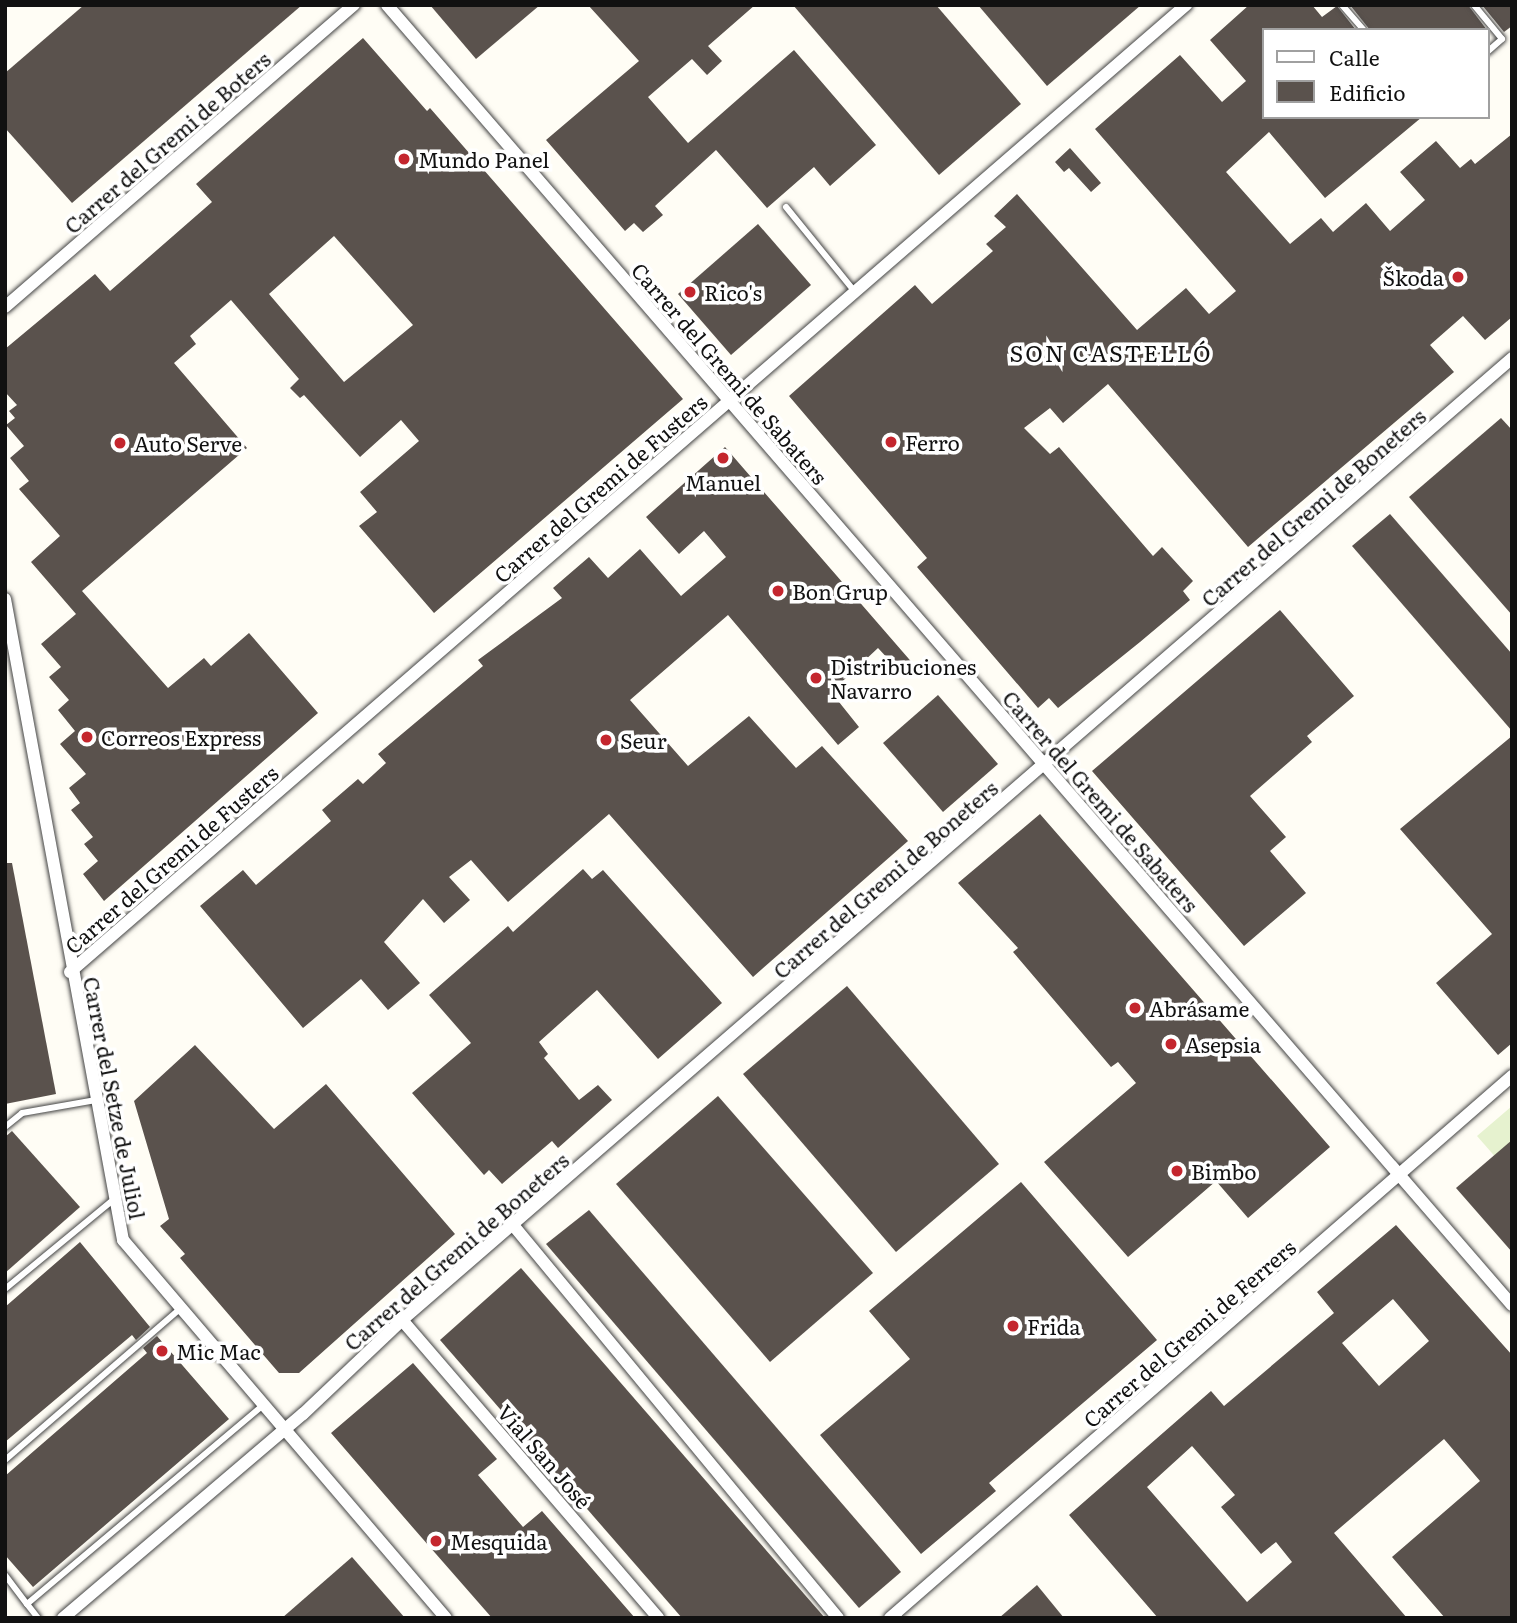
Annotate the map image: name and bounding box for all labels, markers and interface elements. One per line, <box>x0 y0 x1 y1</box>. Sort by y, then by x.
legend <box>1262 28 1489 119</box>
text: Calle <box>1329 41 1380 72</box>
street label: Carrer del Gremi de Boters <box>59 46 275 238</box>
text: Edificio <box>1329 76 1405 107</box>
place label: Mundo Panel <box>418 146 549 172</box>
marker: Mundo Panel <box>396 151 412 167</box>
street label: Carrer del Gremi de Sabaters <box>627 257 833 489</box>
place label: Škoda <box>1382 264 1444 290</box>
marker: Škoda <box>1450 269 1466 285</box>
place label: Rico's <box>704 279 762 305</box>
marker: Rico's <box>682 284 698 300</box>
district label: SON CASTELLÓ <box>1011 338 1211 366</box>
street label: Carrer del Gremi de Fusters <box>488 389 712 587</box>
street label: Carrer del Gremi de Boneters <box>1196 403 1430 611</box>
place label: Ferro <box>905 429 960 455</box>
place label: Auto Serve <box>134 430 242 456</box>
marker: Ferro <box>883 434 899 450</box>
marker: Auto Serve <box>112 435 128 451</box>
marker: Manuel <box>715 450 731 466</box>
place label: Manuel <box>685 469 761 495</box>
place label: Bon Grup <box>792 578 888 604</box>
marker: Bon Grup <box>770 583 786 599</box>
place label: Distribuciones Navarro <box>830 653 976 703</box>
marker: Distribuciones Navarro <box>808 670 824 686</box>
street label: Carrer del Gremi de Sabaters <box>998 685 1204 917</box>
place label: Correos Express <box>101 724 261 750</box>
place label: Seur <box>620 727 667 753</box>
marker: Correos Express <box>79 729 95 745</box>
marker: Seur <box>598 732 614 748</box>
street label: Carrer del Gremi de Fusters <box>59 760 283 958</box>
street label: Carrer del Gremi de Boneters <box>768 775 1002 983</box>
street label: Carrer del Setze de Juliol <box>79 975 151 1221</box>
place label: Abrásame <box>1149 995 1249 1021</box>
marker: Abrásame <box>1127 1000 1143 1016</box>
place label: Asepsia <box>1185 1031 1261 1057</box>
marker: Asepsia <box>1163 1036 1179 1052</box>
street label: Carrer del Gremi de Boneters <box>339 1147 573 1355</box>
place label: Bimbo <box>1191 1158 1257 1184</box>
marker: Bimbo <box>1169 1163 1185 1179</box>
street label: Carrer del Gremi de Ferrers <box>1078 1234 1300 1432</box>
place label: Frida <box>1027 1313 1081 1339</box>
marker: Frida <box>1005 1318 1021 1334</box>
place label: Mic Mac <box>176 1338 261 1364</box>
marker: Mic Mac <box>154 1343 170 1359</box>
street label: Vial San José <box>493 1399 597 1513</box>
place label: Mesquida <box>450 1528 548 1554</box>
marker: Mesquida <box>428 1533 444 1549</box>

